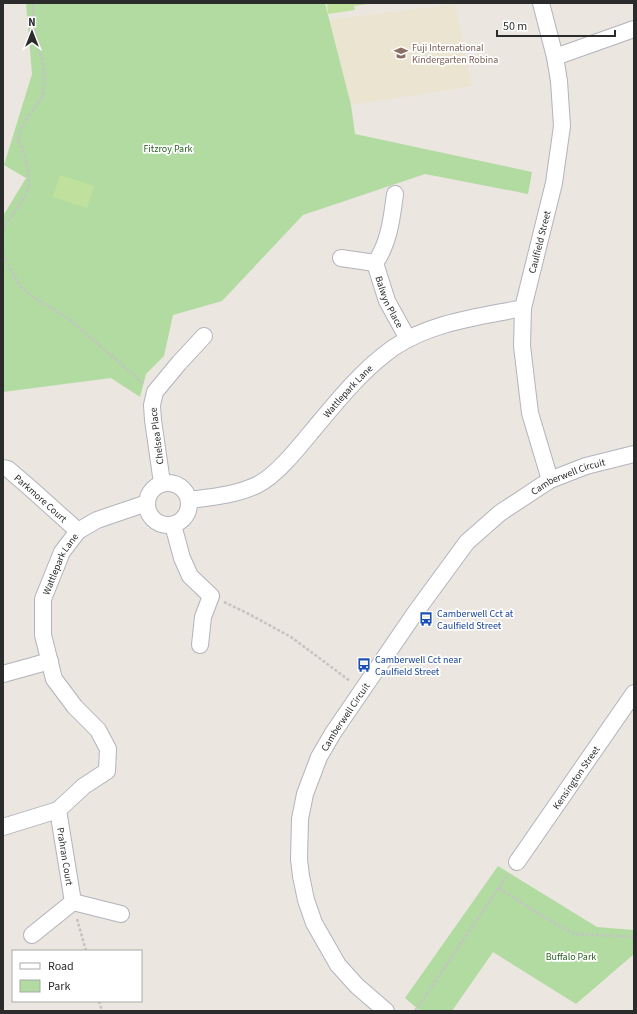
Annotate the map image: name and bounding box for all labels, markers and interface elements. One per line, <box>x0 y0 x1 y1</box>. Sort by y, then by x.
north arrow <box>12 12 52 52</box>
scale bar <box>497 12 615 38</box>
text: N <box>28 15 36 30</box>
text: 50 m <box>503 18 527 35</box>
place label: Fuji International Kindergarten Robina <box>412 41 498 67</box>
school or university icon: Fuji International Kindergarten Robina <box>393 45 409 61</box>
park label: Fitzroy Park <box>143 142 193 156</box>
street label: Caulfield Street <box>525 209 555 275</box>
street label: Balwyn Place <box>371 274 406 331</box>
street label: Wattlepark Lane <box>320 362 376 421</box>
street label: Chelsea Place <box>147 407 167 465</box>
street label: Camberwell Circuit <box>528 455 607 499</box>
street label: Parkmore Court <box>11 471 70 526</box>
street label: Wattlepark Lane <box>39 530 82 597</box>
place label: Camberwell Cct at Caulfield Street <box>437 607 514 633</box>
bus stop icon: Camberwell Cct at Caulfield Street <box>418 611 434 627</box>
place label: Camberwell Cct near Caulfield Street <box>375 653 462 679</box>
bus stop icon: Camberwell Cct near Caulfield Street <box>356 657 372 673</box>
street label: Camberwell Circuit <box>318 679 374 754</box>
street label: Kensington Street <box>549 743 604 813</box>
street label: Prahran Court <box>53 826 76 887</box>
legend <box>12 950 142 1002</box>
park label: Buffalo Park <box>546 950 596 964</box>
text: Road <box>48 958 74 975</box>
text: Park <box>48 978 70 995</box>

